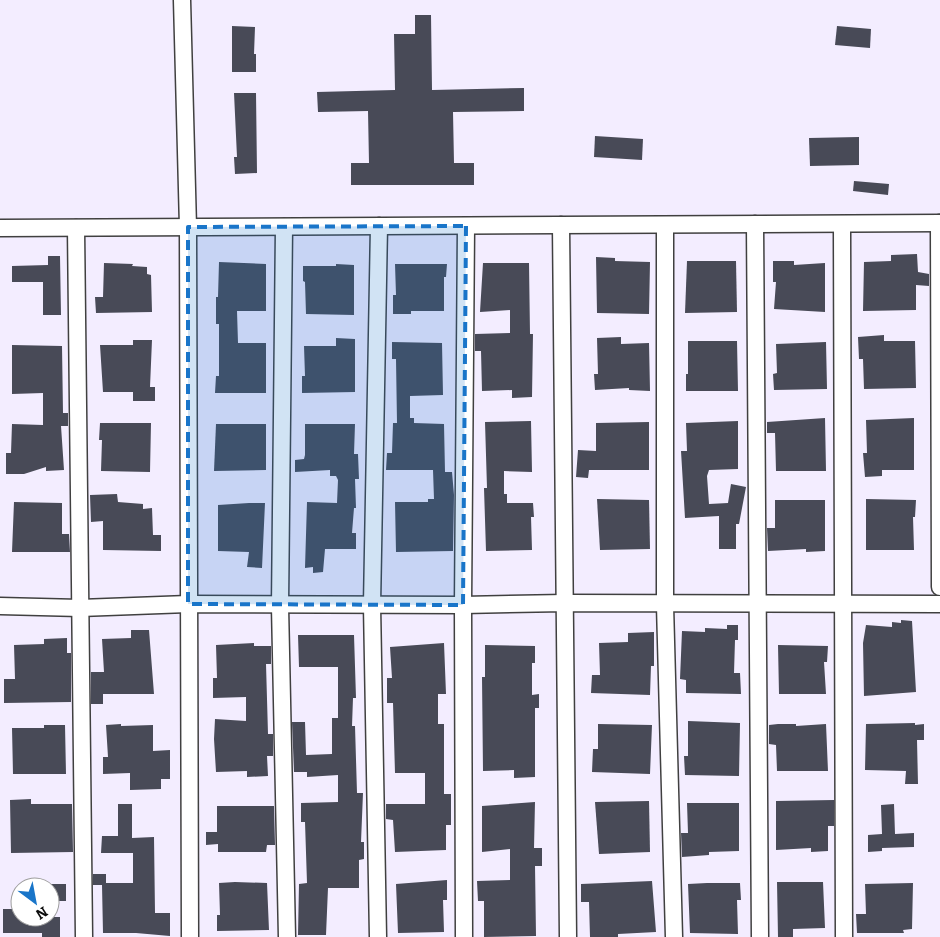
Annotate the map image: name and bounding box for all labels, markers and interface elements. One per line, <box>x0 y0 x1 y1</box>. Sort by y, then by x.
north arrow <box>10 877 60 927</box>
text: N <box>32 903 51 923</box>

